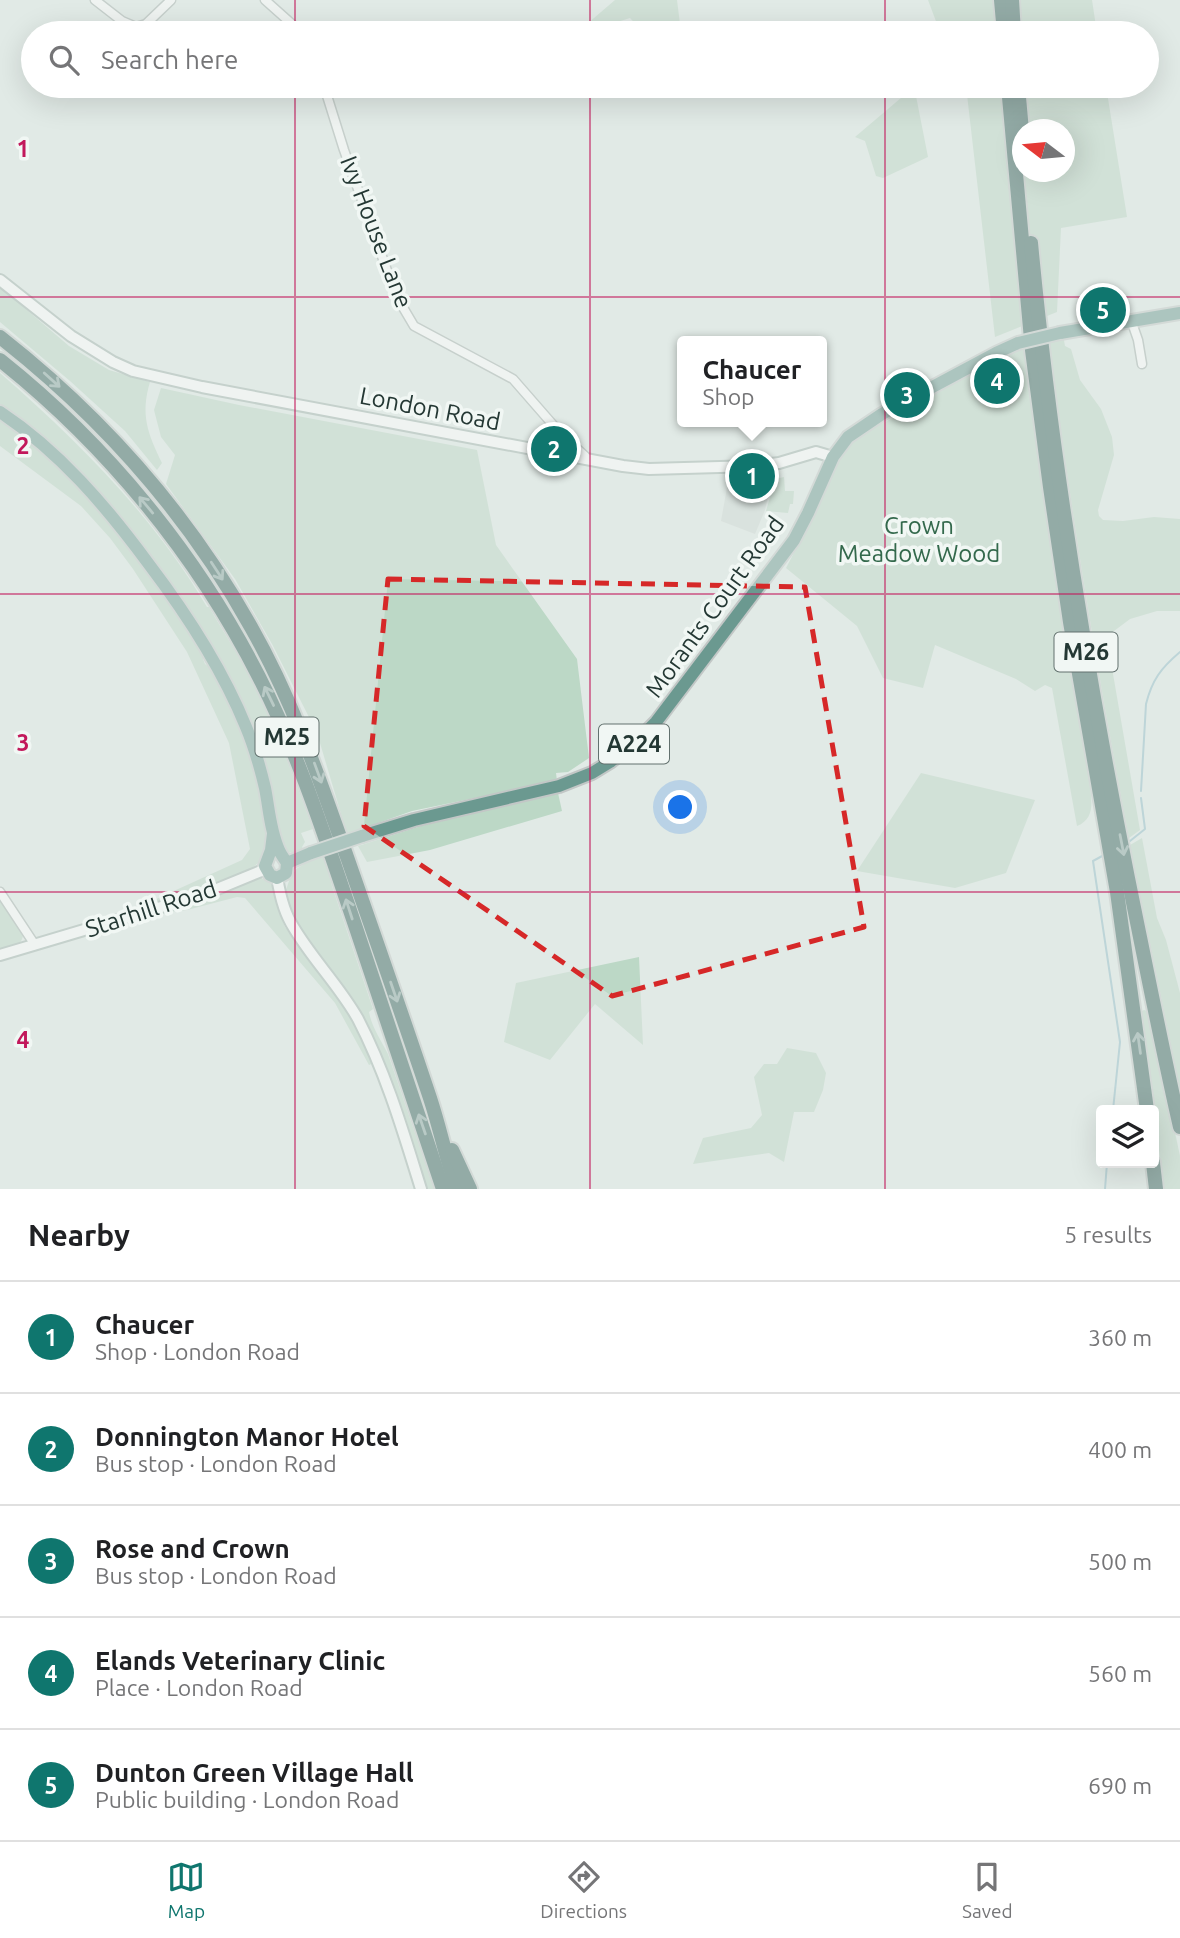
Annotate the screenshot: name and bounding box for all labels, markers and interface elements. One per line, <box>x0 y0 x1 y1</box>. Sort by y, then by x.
search box <box>21 21 1159 98</box>
icon: search <box>45 41 83 79</box>
text: Search here <box>101 45 238 74</box>
north arrow <box>1012 119 1075 182</box>
text: 1 <box>17 136 29 161</box>
street label: Ivy House Lane <box>335 152 418 312</box>
pin: 5 <box>1080 284 1126 336</box>
popup <box>677 336 827 427</box>
text: Chaucer <box>702 355 802 384</box>
pin: 4 <box>974 355 1020 407</box>
pin: 3 <box>884 369 930 421</box>
one-way arrow <box>43 372 61 388</box>
street label: London Road <box>358 382 503 435</box>
text: Shop <box>702 384 755 409</box>
pin: 2 <box>531 423 577 475</box>
text: 2 <box>17 433 29 458</box>
pin: 1 <box>729 450 775 502</box>
one-way arrow <box>138 496 154 514</box>
street label: Morants Court Road <box>640 511 789 702</box>
park label: Crown Meadow Wood <box>838 512 1000 567</box>
one-way arrow <box>210 560 224 580</box>
road number: M26 <box>1054 632 1118 672</box>
one-way arrow <box>261 686 275 707</box>
road number: M25 <box>256 718 318 757</box>
road number: A224 <box>599 724 669 764</box>
text: 3 <box>17 730 29 755</box>
one-way arrow <box>313 762 325 784</box>
your location <box>663 790 697 824</box>
one-way arrow <box>1115 833 1129 856</box>
street label: Starhill Road <box>82 875 220 942</box>
one-way arrow <box>342 898 354 920</box>
one-way arrow <box>389 980 401 1002</box>
text: 4 <box>17 1027 30 1052</box>
one-way arrow <box>1132 1032 1145 1054</box>
map controls <box>1096 1105 1159 1168</box>
button: layers <box>1096 1105 1159 1168</box>
one-way arrow <box>415 1114 427 1136</box>
text: Nearby <box>28 1218 130 1252</box>
text: 5 results <box>1064 1222 1152 1247</box>
text: Chaucer <box>95 1310 194 1339</box>
text: 1 <box>45 1325 57 1350</box>
text: 360 m <box>1088 1325 1152 1350</box>
text: Shop · London Road <box>95 1339 300 1364</box>
text: Donnington Manor Hotel <box>95 1422 399 1451</box>
text: 2 <box>45 1437 57 1462</box>
text: 400 m <box>1088 1437 1152 1462</box>
text: Bus stop · London Road <box>95 1451 337 1476</box>
text: Rose and Crown <box>95 1534 290 1563</box>
text: 3 <box>45 1549 57 1574</box>
text: 500 m <box>1088 1549 1152 1574</box>
text: Bus stop · London Road <box>95 1563 337 1588</box>
text: Elands Veterinary Clinic <box>95 1646 385 1675</box>
text: 4 <box>45 1661 57 1686</box>
text: 560 m <box>1088 1661 1152 1686</box>
text: Place · London Road <box>95 1675 303 1700</box>
text: Dunton Green Village Hall <box>95 1758 414 1787</box>
text: 5 <box>45 1773 57 1798</box>
text: 690 m <box>1088 1773 1152 1798</box>
text: Public building · London Road <box>95 1787 399 1812</box>
tab: Map <box>167 1858 205 1922</box>
tab: Directions <box>540 1858 627 1922</box>
tab: Saved <box>962 1858 1013 1922</box>

